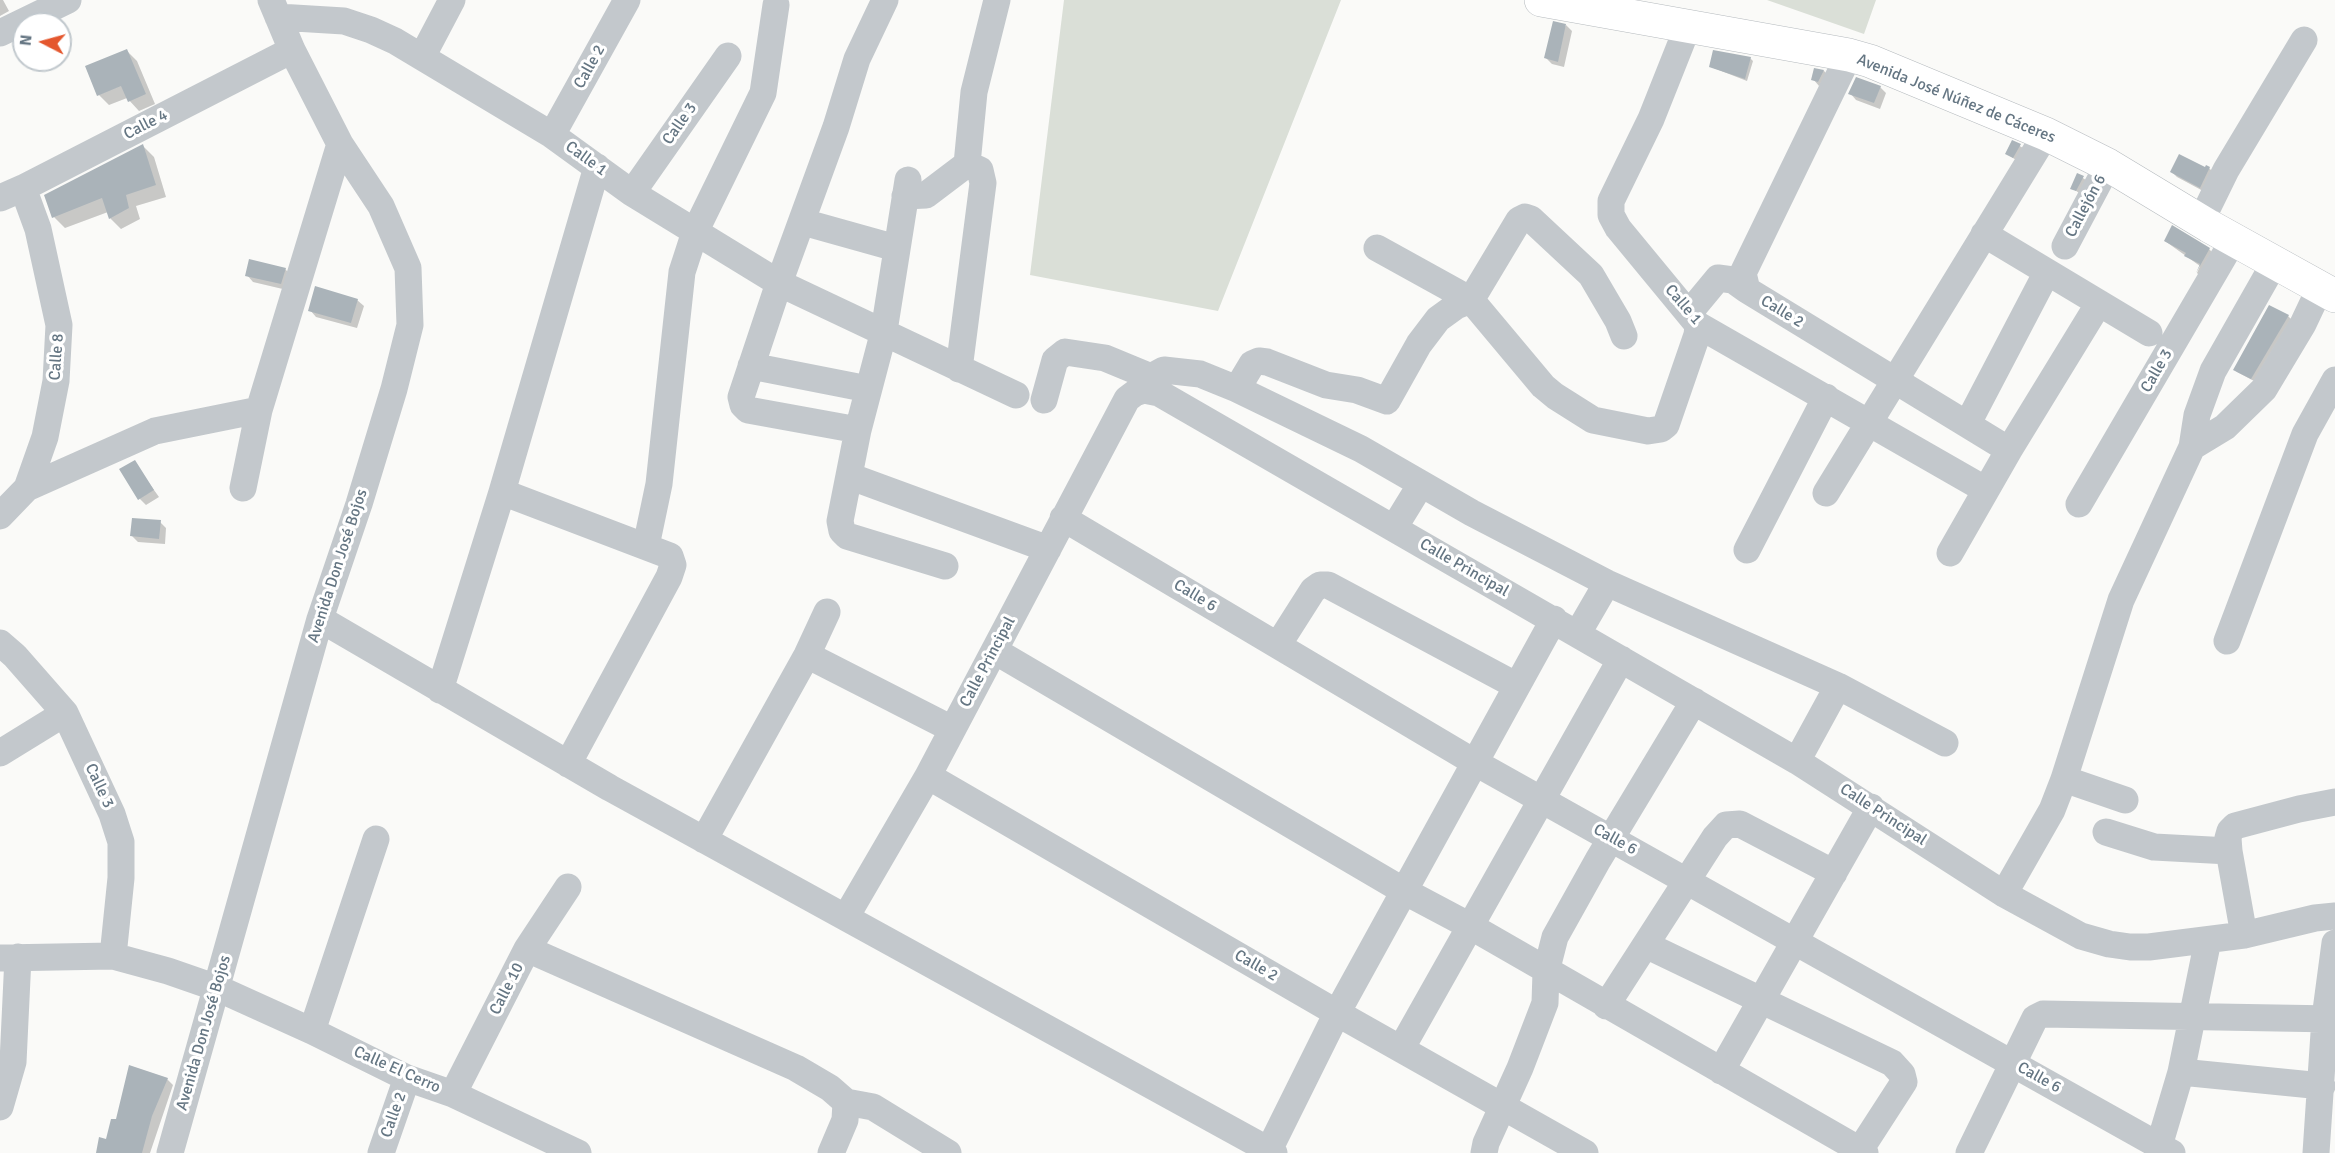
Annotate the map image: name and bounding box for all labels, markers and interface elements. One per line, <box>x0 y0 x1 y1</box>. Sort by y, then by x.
north arrow <box>12 12 72 72</box>
text: N <box>16 34 37 47</box>
street label: Calle 2 <box>570 42 610 92</box>
street label: Avenida José Núñez de Cáceres <box>1854 50 2058 148</box>
street label: Calle 3 <box>659 99 701 149</box>
street label: Calle 4 <box>121 106 171 144</box>
street label: Calle 1 <box>561 137 611 181</box>
street label: Callejón 6 <box>2061 171 2111 241</box>
street label: Calle 1 <box>1660 281 1706 329</box>
street label: Calle 2 <box>1757 292 1807 332</box>
street label: Calle 8 <box>46 333 68 381</box>
street label: Calle 3 <box>2137 346 2177 396</box>
street label: Avenida Don José Bojos <box>304 487 372 645</box>
street label: Calle Principal <box>1416 535 1512 601</box>
street label: Calle 6 <box>1170 576 1220 616</box>
street label: Calle Principal <box>956 614 1020 710</box>
street label: Calle 3 <box>80 761 118 811</box>
street label: Calle Principal <box>1836 780 1930 850</box>
street label: Calle 6 <box>1590 820 1640 860</box>
street label: Calle 2 <box>1231 946 1281 986</box>
street label: Avenida Don José Bojos <box>173 953 235 1113</box>
street label: Calle 10 <box>486 960 528 1018</box>
street label: Calle El Cerro <box>351 1042 443 1098</box>
street label: Calle 6 <box>2014 1058 2064 1098</box>
street label: Calle 2 <box>377 1090 411 1140</box>

